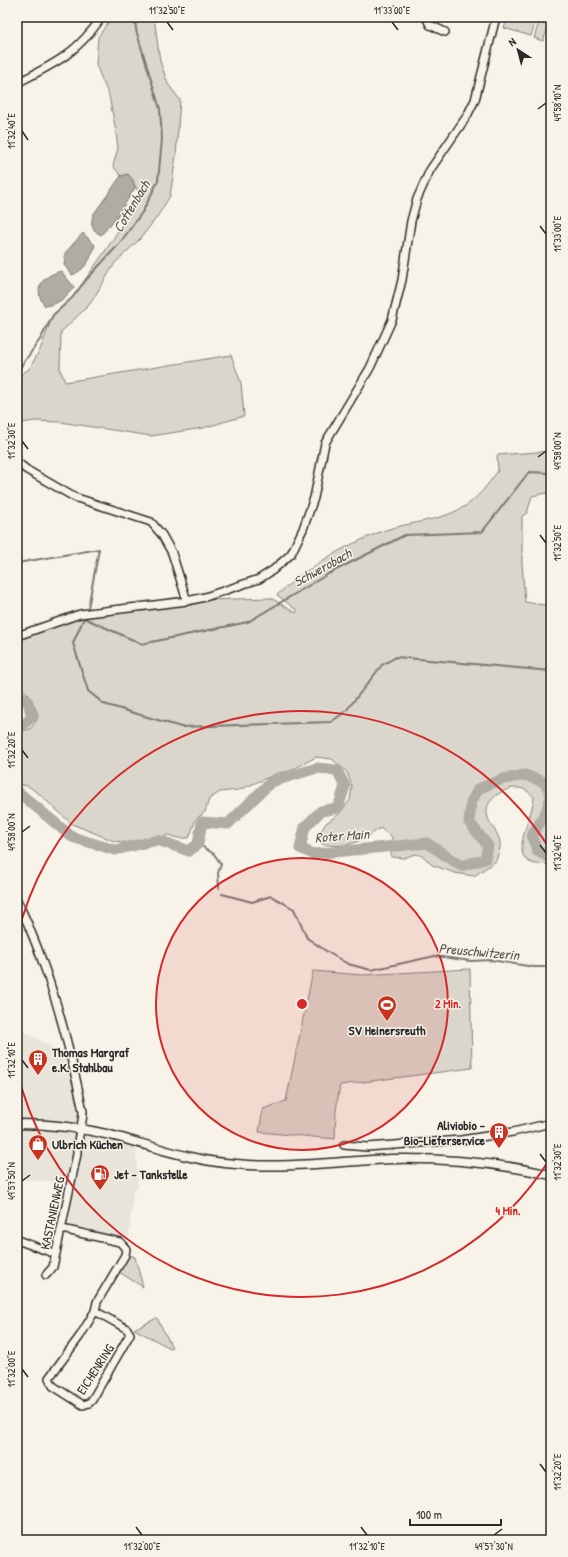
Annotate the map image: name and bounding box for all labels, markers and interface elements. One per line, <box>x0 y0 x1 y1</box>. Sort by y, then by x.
text: 11°32'50"E <box>149 4 186 17</box>
text: 11°33'00"E <box>374 4 411 17</box>
north arrow <box>498 30 538 70</box>
text: N <box>506 34 519 49</box>
text: 49°58'10"N <box>551 85 564 121</box>
text: 11°32'40"E <box>5 112 18 149</box>
water label: Cottenbach <box>108 176 155 236</box>
text: 11°33'00"E <box>551 215 564 252</box>
text: 11°32'30"E <box>5 422 18 459</box>
text: 49°58'00"N <box>551 432 564 470</box>
text: 11°32'50"E <box>551 524 564 561</box>
water label: Schwerobach <box>290 543 355 591</box>
text: 11°32'20"E <box>5 731 18 769</box>
text: 49°58'00"N <box>5 813 18 851</box>
water label: Roter Main <box>314 824 371 846</box>
text: 11°32'40"E <box>551 834 564 871</box>
water label: Preuschwitzerin <box>438 938 522 964</box>
sports icon: SV Heinersreuth <box>376 994 398 1022</box>
text: 2 Min. <box>435 995 462 1012</box>
centre of rings <box>295 997 309 1011</box>
place label: SV Heinersreuth <box>349 1021 426 1039</box>
text: 11°32'10"E <box>5 1041 18 1078</box>
place label: Thomas Margraf e.K. Stahlbau <box>51 1043 129 1076</box>
building icon: Thomas Margraf e.K. Stahlbau <box>27 1048 49 1076</box>
place label: Aliviobio - Bio-Lieferservice <box>404 1116 486 1149</box>
building icon: Aliviobio - Bio-Lieferservice <box>488 1121 510 1149</box>
shop icon: Ulbrich Küchen <box>27 1133 49 1161</box>
place label: Ulbrich Küchen <box>52 1135 123 1153</box>
text: 11°32'30"E <box>551 1143 564 1180</box>
text: 49°57'50"N <box>5 1162 18 1200</box>
fuel station icon: Jet - Tankstelle <box>89 1163 111 1191</box>
place label: Jet - Tankstelle <box>114 1165 188 1183</box>
street label: KASTANIENWEG <box>35 1174 69 1251</box>
text: 4 Min. <box>495 1202 521 1219</box>
street label: EICHENRING <box>72 1340 118 1398</box>
text: 11°32'00"E <box>5 1350 18 1387</box>
text: 11°32'20"E <box>551 1453 564 1491</box>
scale bar <box>410 1501 501 1527</box>
text: 100 m <box>416 1506 442 1523</box>
text: 11°32'00"E <box>124 1540 161 1553</box>
text: 11°32'10"E <box>349 1540 386 1553</box>
text: 49°57'30"N <box>475 1540 513 1553</box>

